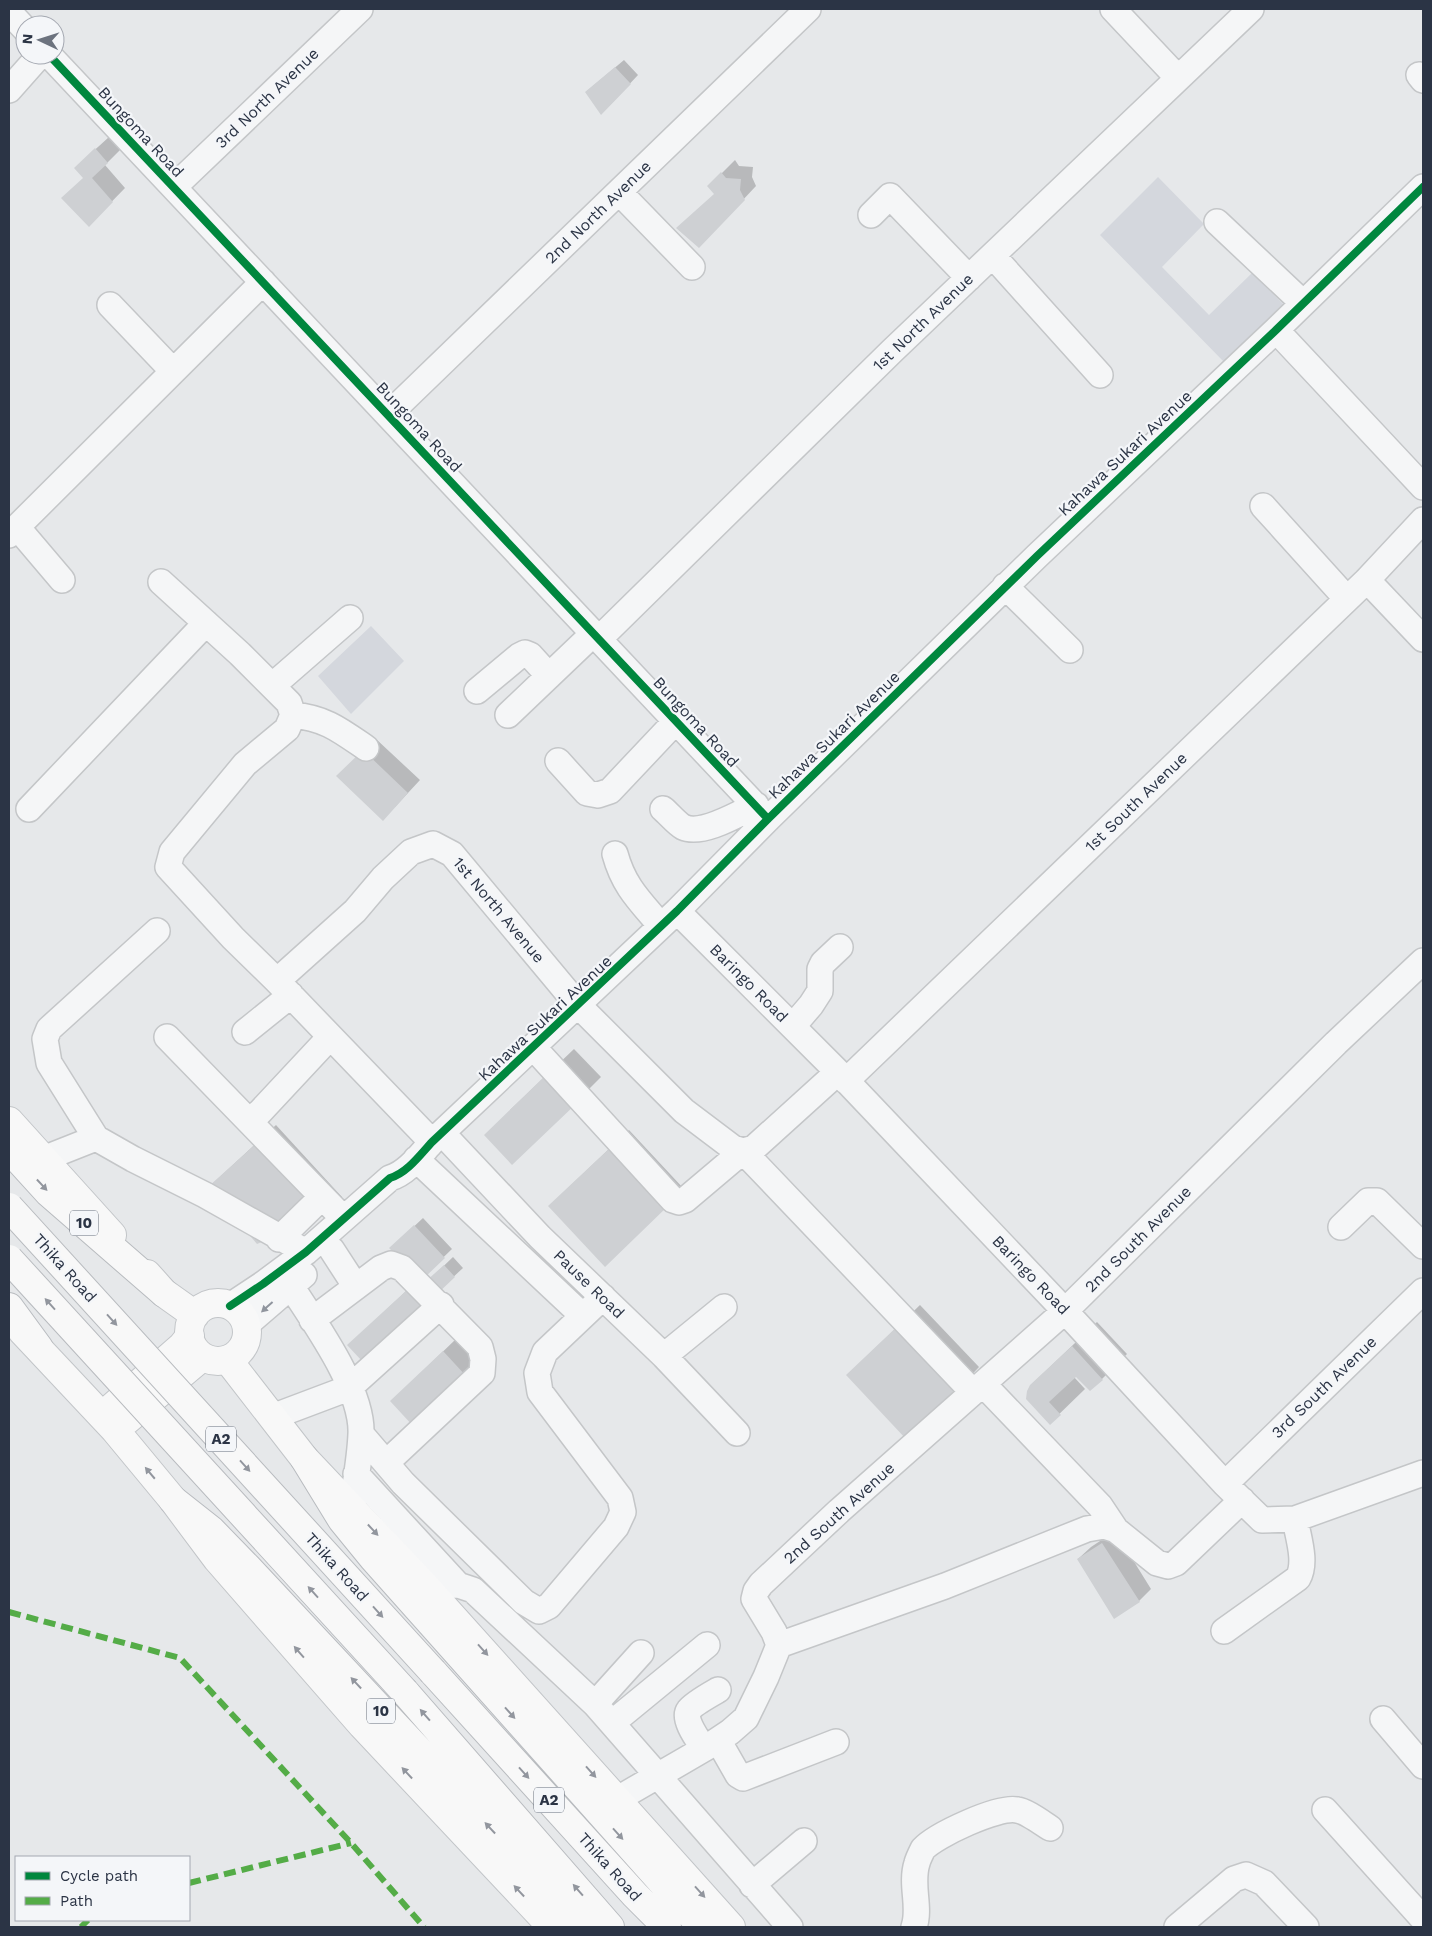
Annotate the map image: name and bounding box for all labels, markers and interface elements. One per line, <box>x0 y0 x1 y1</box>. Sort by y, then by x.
north arrow <box>15 15 65 65</box>
text: N <box>19 33 35 45</box>
street label: 3rd North Avenue <box>211 44 323 152</box>
street label: Bungoma Road <box>94 83 188 181</box>
street label: 2nd North Avenue <box>541 157 655 267</box>
street label: 1st North Avenue <box>869 269 977 375</box>
street label: Bungoma Road <box>372 378 466 476</box>
street label: Kahawa Sukari Avenue <box>1054 386 1196 520</box>
street label: Kahawa Sukari Avenue <box>764 667 904 803</box>
street label: Bungoma Road <box>649 673 743 771</box>
street label: 1st South Avenue <box>1081 748 1191 856</box>
street label: 1st North Avenue <box>449 853 549 967</box>
street label: Baringo Road <box>706 940 792 1026</box>
street label: Kahawa Sukari Avenue <box>474 951 616 1085</box>
one-way arrow <box>36 1178 48 1190</box>
street label: 2nd South Avenue <box>1081 1182 1195 1296</box>
road number: 10 <box>70 1210 98 1236</box>
street label: Thika Road <box>29 1230 101 1306</box>
street label: Baringo Road <box>988 1231 1074 1319</box>
street label: Pause Road <box>550 1246 628 1322</box>
one-way arrow <box>44 1298 56 1310</box>
one-way arrow <box>261 1301 273 1313</box>
one-way arrow <box>106 1314 118 1326</box>
street label: 3rd South Avenue <box>1267 1332 1381 1442</box>
road number: A2 <box>206 1426 236 1452</box>
street label: 2nd South Avenue <box>780 1458 898 1568</box>
one-way arrow <box>240 1460 251 1473</box>
one-way arrow <box>145 1467 156 1480</box>
one-way arrow <box>367 1524 379 1536</box>
street label: Thika Road <box>301 1529 373 1605</box>
one-way arrow <box>307 1586 319 1598</box>
one-way arrow <box>373 1606 384 1619</box>
one-way arrow <box>477 1644 489 1656</box>
one-way arrow <box>293 1646 304 1659</box>
one-way arrow <box>350 1678 362 1690</box>
road number: 10 <box>367 1698 395 1724</box>
one-way arrow <box>504 1706 516 1718</box>
one-way arrow <box>420 1709 431 1722</box>
one-way arrow <box>585 1765 597 1777</box>
one-way arrow <box>518 1766 530 1778</box>
one-way arrow <box>401 1767 413 1779</box>
road number: A2 <box>534 1788 564 1812</box>
one-way arrow <box>484 1822 496 1834</box>
one-way arrow <box>612 1828 623 1840</box>
street label: Thika Road <box>574 1829 646 1905</box>
legend <box>15 1856 190 1921</box>
text: Cycle path <box>60 1867 138 1885</box>
one-way arrow <box>572 1885 584 1897</box>
one-way arrow <box>513 1886 525 1898</box>
one-way arrow <box>694 1886 705 1899</box>
text: Path <box>60 1892 93 1910</box>

